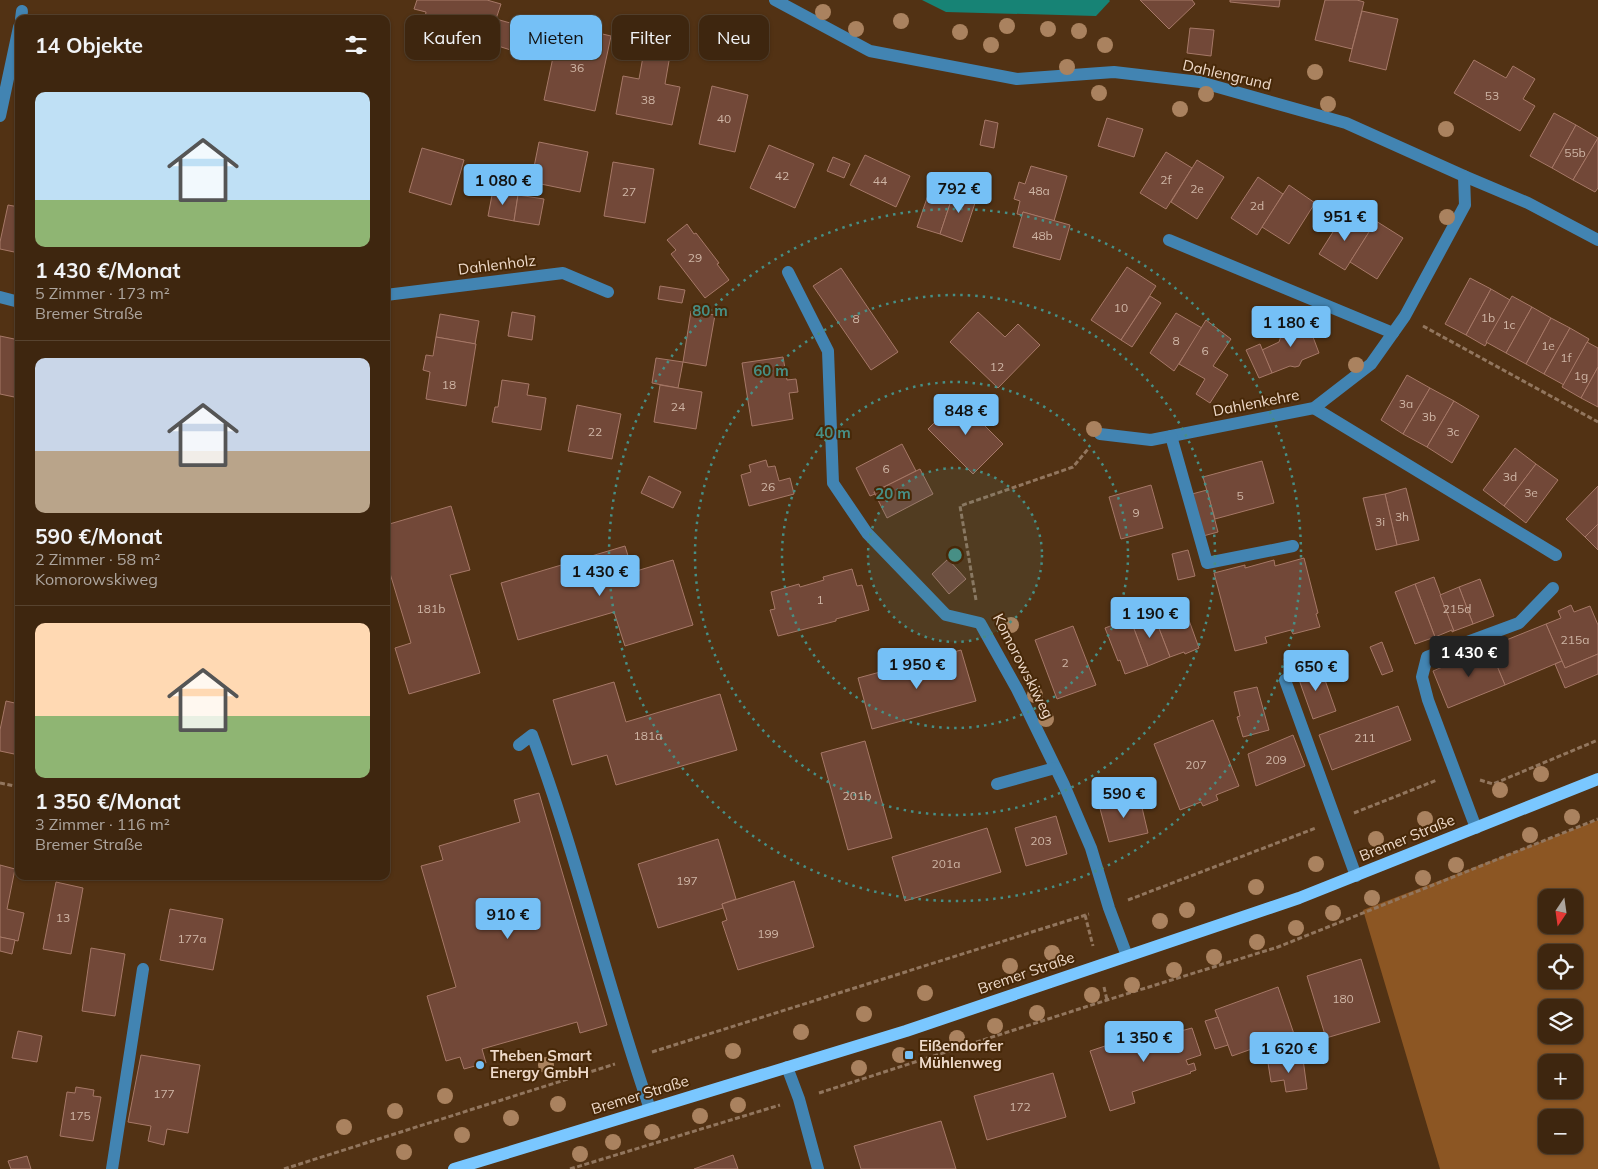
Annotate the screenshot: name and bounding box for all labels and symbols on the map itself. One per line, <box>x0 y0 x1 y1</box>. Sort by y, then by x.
street label: Dahlengrund <box>1181 55 1273 94</box>
house number: 36 <box>570 60 584 75</box>
house number: 53 <box>1485 88 1499 103</box>
house number: 38 <box>641 92 655 107</box>
house number: 40 <box>717 111 731 126</box>
house number: 55b <box>1564 145 1586 160</box>
pin: 1 080 € <box>457 164 549 206</box>
house number: 42 <box>775 168 789 183</box>
pin: 792 € <box>924 172 994 214</box>
house number: 2f <box>1160 172 1173 187</box>
house number: 44 <box>873 173 887 188</box>
house number: 2e <box>1190 181 1204 196</box>
house number: 48a <box>1028 183 1050 198</box>
house number: 27 <box>622 184 636 199</box>
house number: 2d <box>1250 198 1264 213</box>
pin: 951 € <box>1310 200 1380 242</box>
house number: 48b <box>1031 228 1053 243</box>
street label: Dahlenholz <box>457 250 537 279</box>
house number: 29 <box>688 250 702 265</box>
house number: 10 <box>1114 300 1128 315</box>
text: 80 m <box>692 301 728 320</box>
pin: 1 180 € <box>1245 306 1337 348</box>
house number: 1b <box>1481 310 1495 325</box>
house number: 8 <box>852 311 860 326</box>
house number: 1c <box>1502 317 1516 332</box>
house number: 8 <box>1172 333 1180 348</box>
house number: 1e <box>1541 338 1555 353</box>
house number: 6 <box>1201 343 1209 358</box>
house number: 1f <box>1560 350 1573 365</box>
house number: 12 <box>990 359 1004 374</box>
text: 60 m <box>753 361 789 380</box>
house number: 1g <box>1574 368 1588 383</box>
house number: 18 <box>442 377 456 392</box>
street label: Dahlenkehre <box>1211 385 1301 420</box>
pin: 848 € <box>931 394 1001 436</box>
house number: 3a <box>1399 396 1413 411</box>
house number: 24 <box>671 399 685 414</box>
house number: 3b <box>1422 409 1436 424</box>
text: 40 m <box>815 423 851 442</box>
house number: 22 <box>588 424 602 439</box>
house number: 3c <box>1446 424 1460 439</box>
house number: 6 <box>882 461 890 476</box>
house number: 3d <box>1503 469 1517 484</box>
house number: 26 <box>761 479 775 494</box>
text: 20 m <box>875 484 911 503</box>
house number: 3e <box>1524 485 1538 500</box>
house number: 5 <box>1236 488 1244 503</box>
house number: 9 <box>1132 505 1140 520</box>
house number: 3h <box>1395 509 1409 524</box>
house number: 3i <box>1375 514 1385 529</box>
centre of rings <box>946 546 964 564</box>
pin: 1 430 € <box>554 554 646 597</box>
house number: 1 <box>816 592 824 607</box>
pin: 1 190 € <box>1104 596 1196 639</box>
house number: 181b <box>417 601 445 616</box>
house number: 215d <box>1443 601 1471 616</box>
street label: Komorowskiweg <box>989 610 1058 721</box>
house number: 215a <box>1561 632 1589 647</box>
pin: 1 430 € <box>1423 636 1515 678</box>
pin: 1 950 € <box>871 648 963 690</box>
pin: 650 € <box>1281 650 1351 692</box>
house number: 2 <box>1061 655 1069 670</box>
house number: 181a <box>634 728 662 743</box>
house number: 211 <box>1354 730 1376 745</box>
house number: 209 <box>1265 752 1287 767</box>
house number: 207 <box>1185 757 1207 772</box>
pin: 590 € <box>1089 776 1159 819</box>
house number: 201b <box>843 788 871 803</box>
street label: Bremer Straße <box>1356 810 1457 865</box>
house number: 203 <box>1030 833 1052 848</box>
house number: 201a <box>932 856 960 871</box>
house number: 197 <box>676 873 698 888</box>
north arrow <box>1538 889 1582 934</box>
pin: 910 € <box>473 898 543 940</box>
house number: 13 <box>56 910 70 925</box>
house number: 199 <box>757 926 779 941</box>
house number: 177a <box>178 931 206 946</box>
street label: Bremer Straße <box>975 947 1077 998</box>
house number: 180 <box>1332 991 1354 1006</box>
pin: 1 350 € <box>1098 1020 1190 1063</box>
pin: 1 620 € <box>1243 1032 1335 1074</box>
place label: Eißendorfer Mühlenweg <box>919 1036 1003 1072</box>
place label: Theben Smart Energy GmbH <box>490 1046 592 1082</box>
marker: Eißendorfer Mühlenweg <box>903 1049 915 1061</box>
marker: Theben Smart Energy GmbH <box>474 1059 486 1071</box>
street label: Bremer Straße <box>589 1071 691 1118</box>
house number: 177 <box>153 1086 175 1101</box>
house number: 172 <box>1009 1099 1031 1114</box>
house number: 175 <box>69 1108 91 1123</box>

